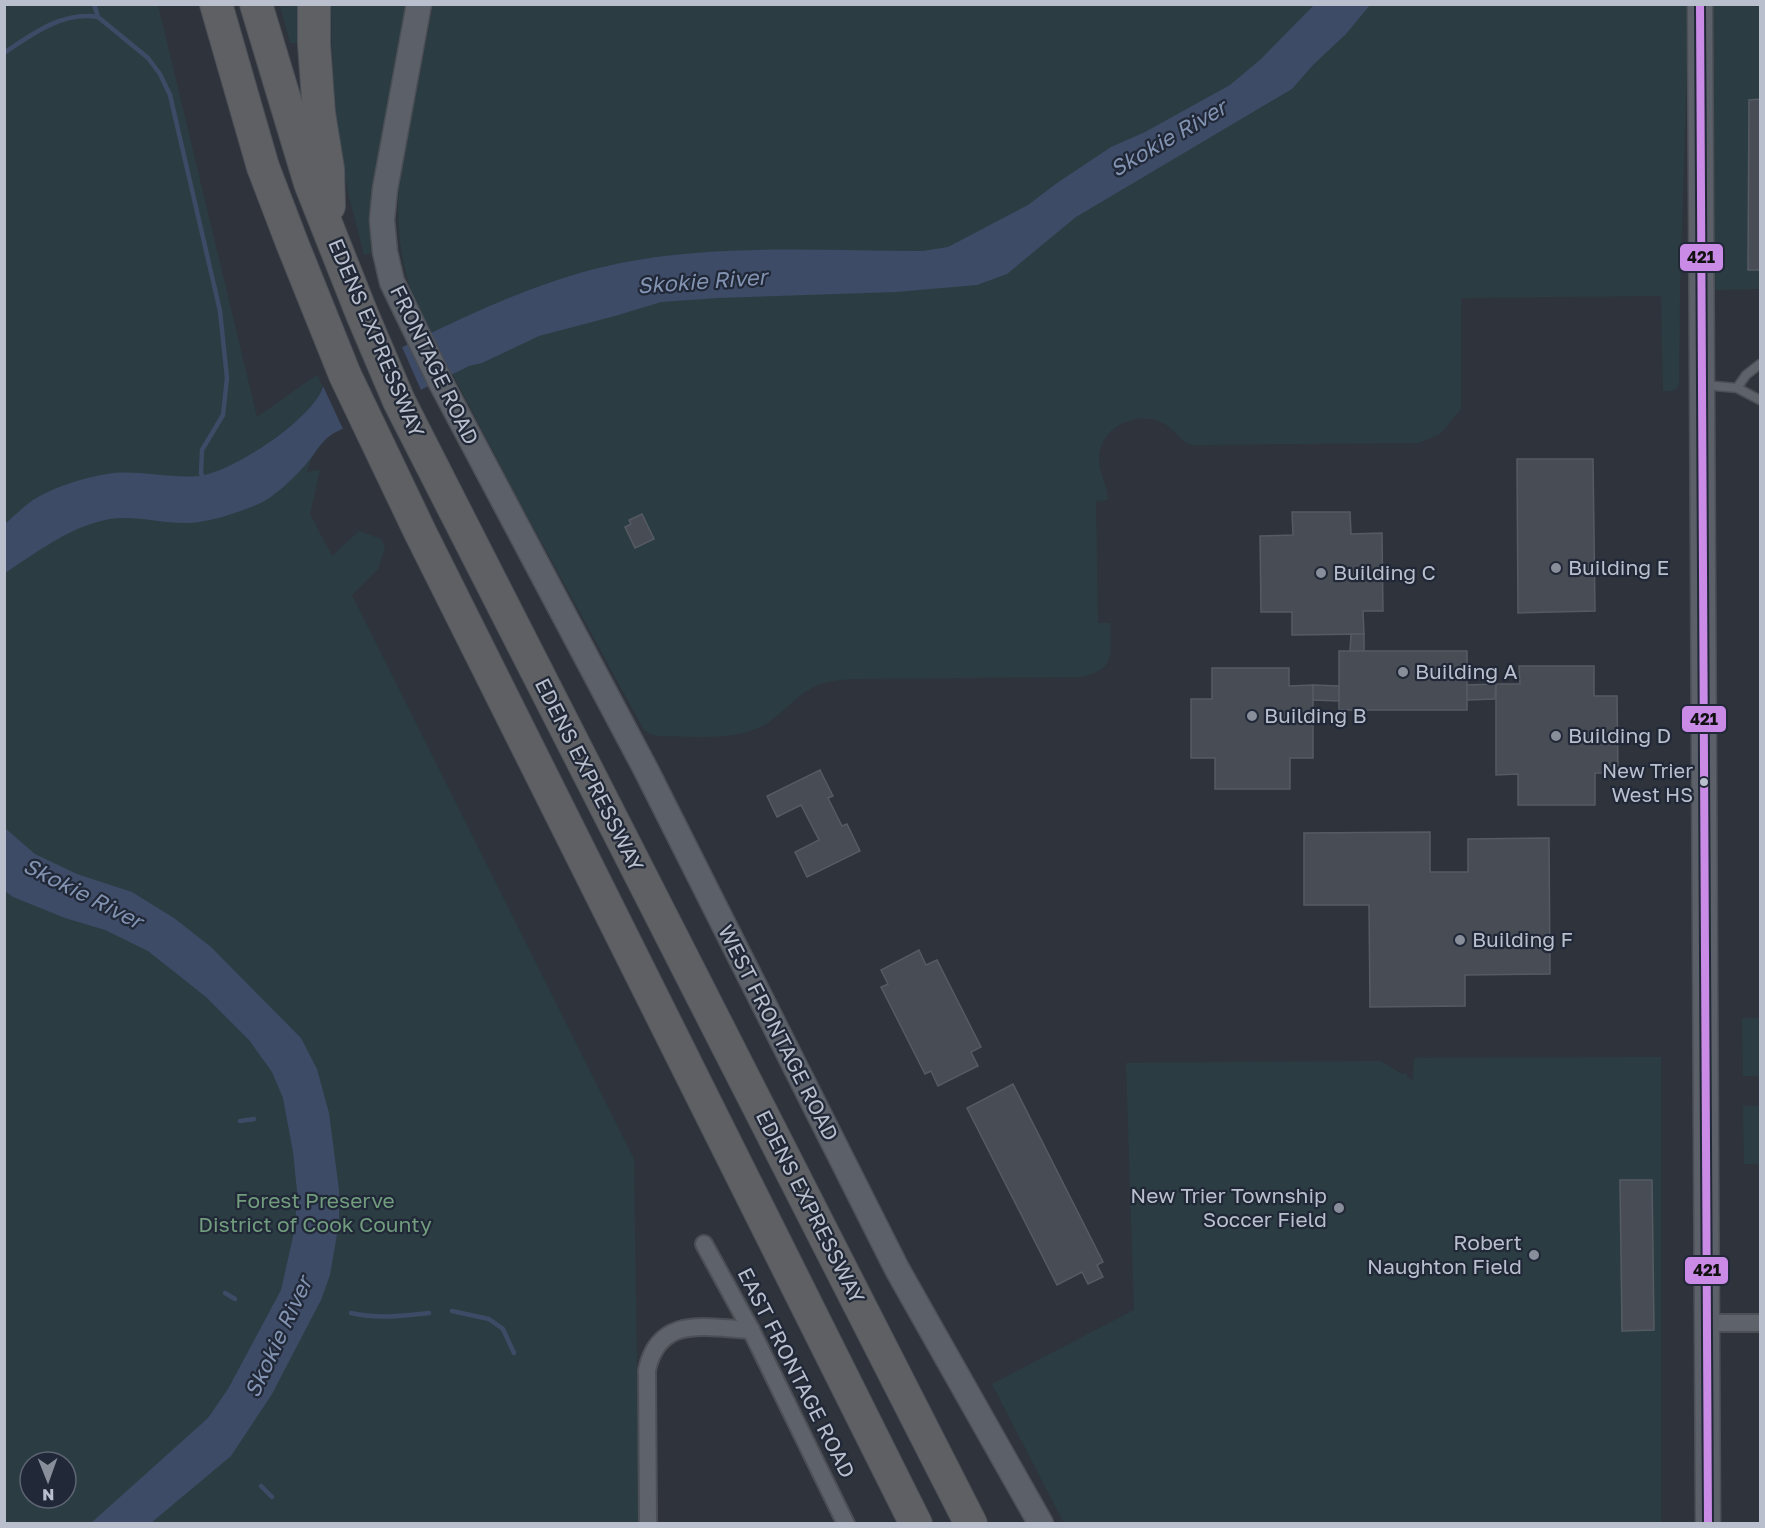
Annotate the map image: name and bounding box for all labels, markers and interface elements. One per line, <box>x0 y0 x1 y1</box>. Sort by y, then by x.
water label: Skokie River <box>1105 92 1234 182</box>
street label: EDENS EXPRESSWAY <box>323 234 431 441</box>
line badge: 421 <box>1679 243 1724 272</box>
text: 421 <box>1687 247 1715 267</box>
water label: Skokie River <box>636 262 771 299</box>
street label: FRONTAGE ROAD <box>385 281 485 449</box>
place label: Building E <box>1568 554 1669 580</box>
place label: Building C <box>1333 559 1436 585</box>
marker: Building E <box>1549 561 1563 575</box>
marker: Building C <box>1314 566 1328 580</box>
place label: Building A <box>1415 658 1518 684</box>
marker: Building A <box>1396 665 1410 679</box>
street label: EDENS EXPRESSWAY <box>530 674 650 876</box>
place label: Building B <box>1264 702 1367 728</box>
line badge: 421 <box>1681 705 1727 733</box>
marker: Building B <box>1245 709 1259 723</box>
text: 421 <box>1690 709 1718 729</box>
place label: Building D <box>1568 722 1671 748</box>
marker: Building D <box>1549 729 1563 743</box>
place label: New Trier West HS <box>1602 758 1693 806</box>
marker: New Trier West HS <box>1698 776 1710 788</box>
water label: Skokie River <box>19 851 150 936</box>
street label: WEST FRONTAGE ROAD <box>713 920 845 1145</box>
place label: Building F <box>1472 926 1573 952</box>
marker: Building F <box>1453 933 1467 947</box>
street label: EDENS EXPRESSWAY <box>751 1106 871 1308</box>
place label: New Trier Township Soccer Field <box>1130 1182 1327 1232</box>
park label: Forest Preserve District of Cook County <box>198 1187 432 1237</box>
marker: New Trier Township Soccer Field <box>1332 1201 1346 1215</box>
place label: Robert Naughton Field <box>1367 1229 1522 1279</box>
marker: Robert Naughton Field <box>1527 1248 1541 1262</box>
line badge: 421 <box>1684 1256 1729 1285</box>
text: 421 <box>1693 1260 1721 1280</box>
street label: EAST FRONTAGE ROAD <box>733 1263 861 1482</box>
water label: Skokie River <box>238 1269 319 1401</box>
north arrow <box>18 1450 78 1510</box>
text: N <box>42 1485 55 1505</box>

